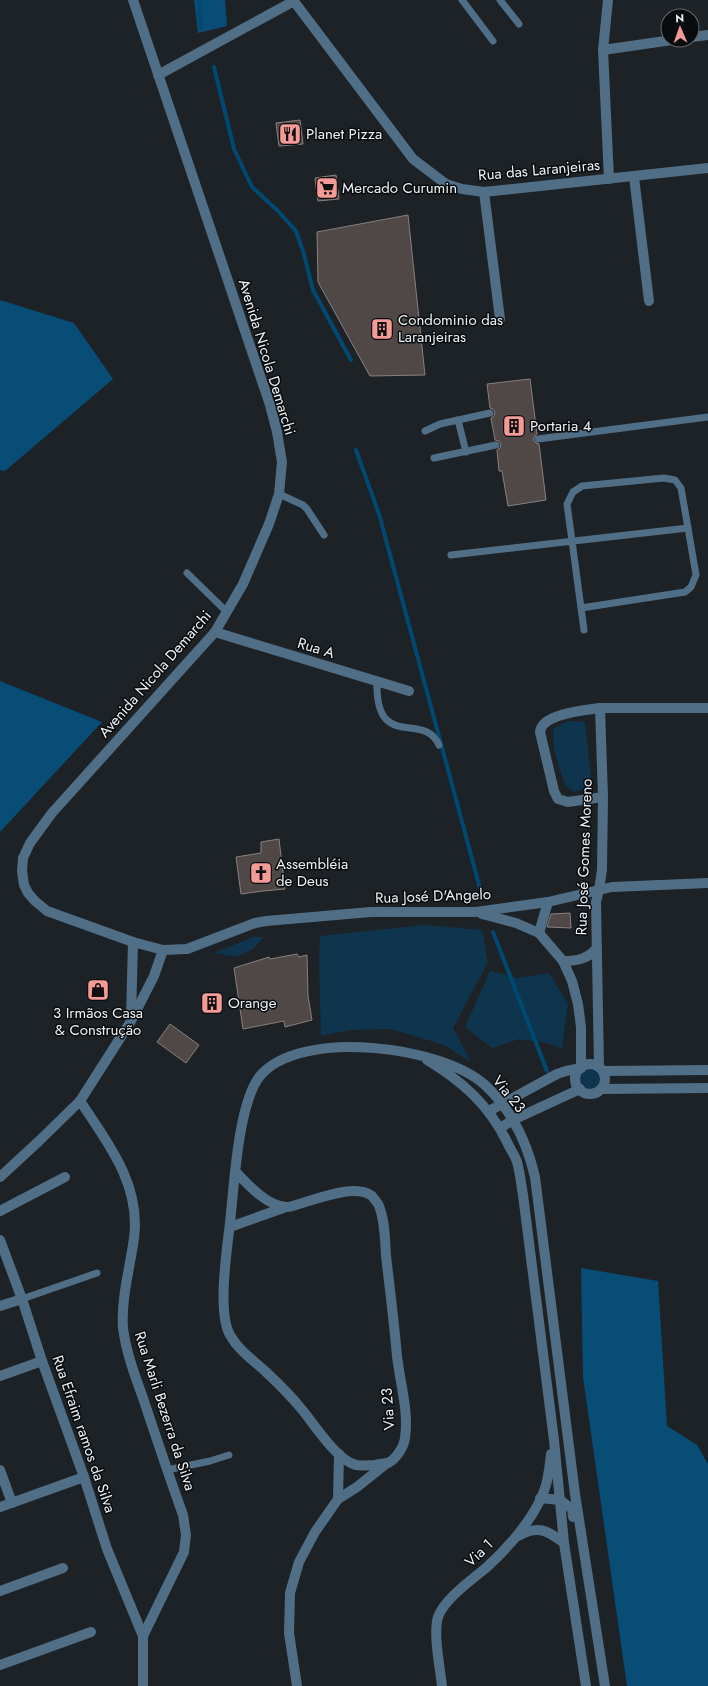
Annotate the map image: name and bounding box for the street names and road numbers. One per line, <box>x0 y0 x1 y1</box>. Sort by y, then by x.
street label: Rua das Laranjeiras <box>477 154 601 186</box>
street label: Avenida Nicola Demarchi <box>233 276 301 438</box>
street label: Avenida Nicola Demarchi <box>94 606 216 742</box>
street label: Rua A <box>295 632 337 664</box>
street label: Rua José Gomes Moreno <box>570 778 598 936</box>
street label: Rua José D'Angelo <box>375 883 491 909</box>
street label: Via 23 <box>487 1071 531 1117</box>
street label: Rua Marli Bezerra da Silva <box>129 1329 201 1493</box>
street label: Rua Efraim ramos da Silva <box>47 1352 121 1516</box>
street label: Via 23 <box>376 1387 400 1431</box>
street label: Via 1 <box>460 1534 498 1572</box>

